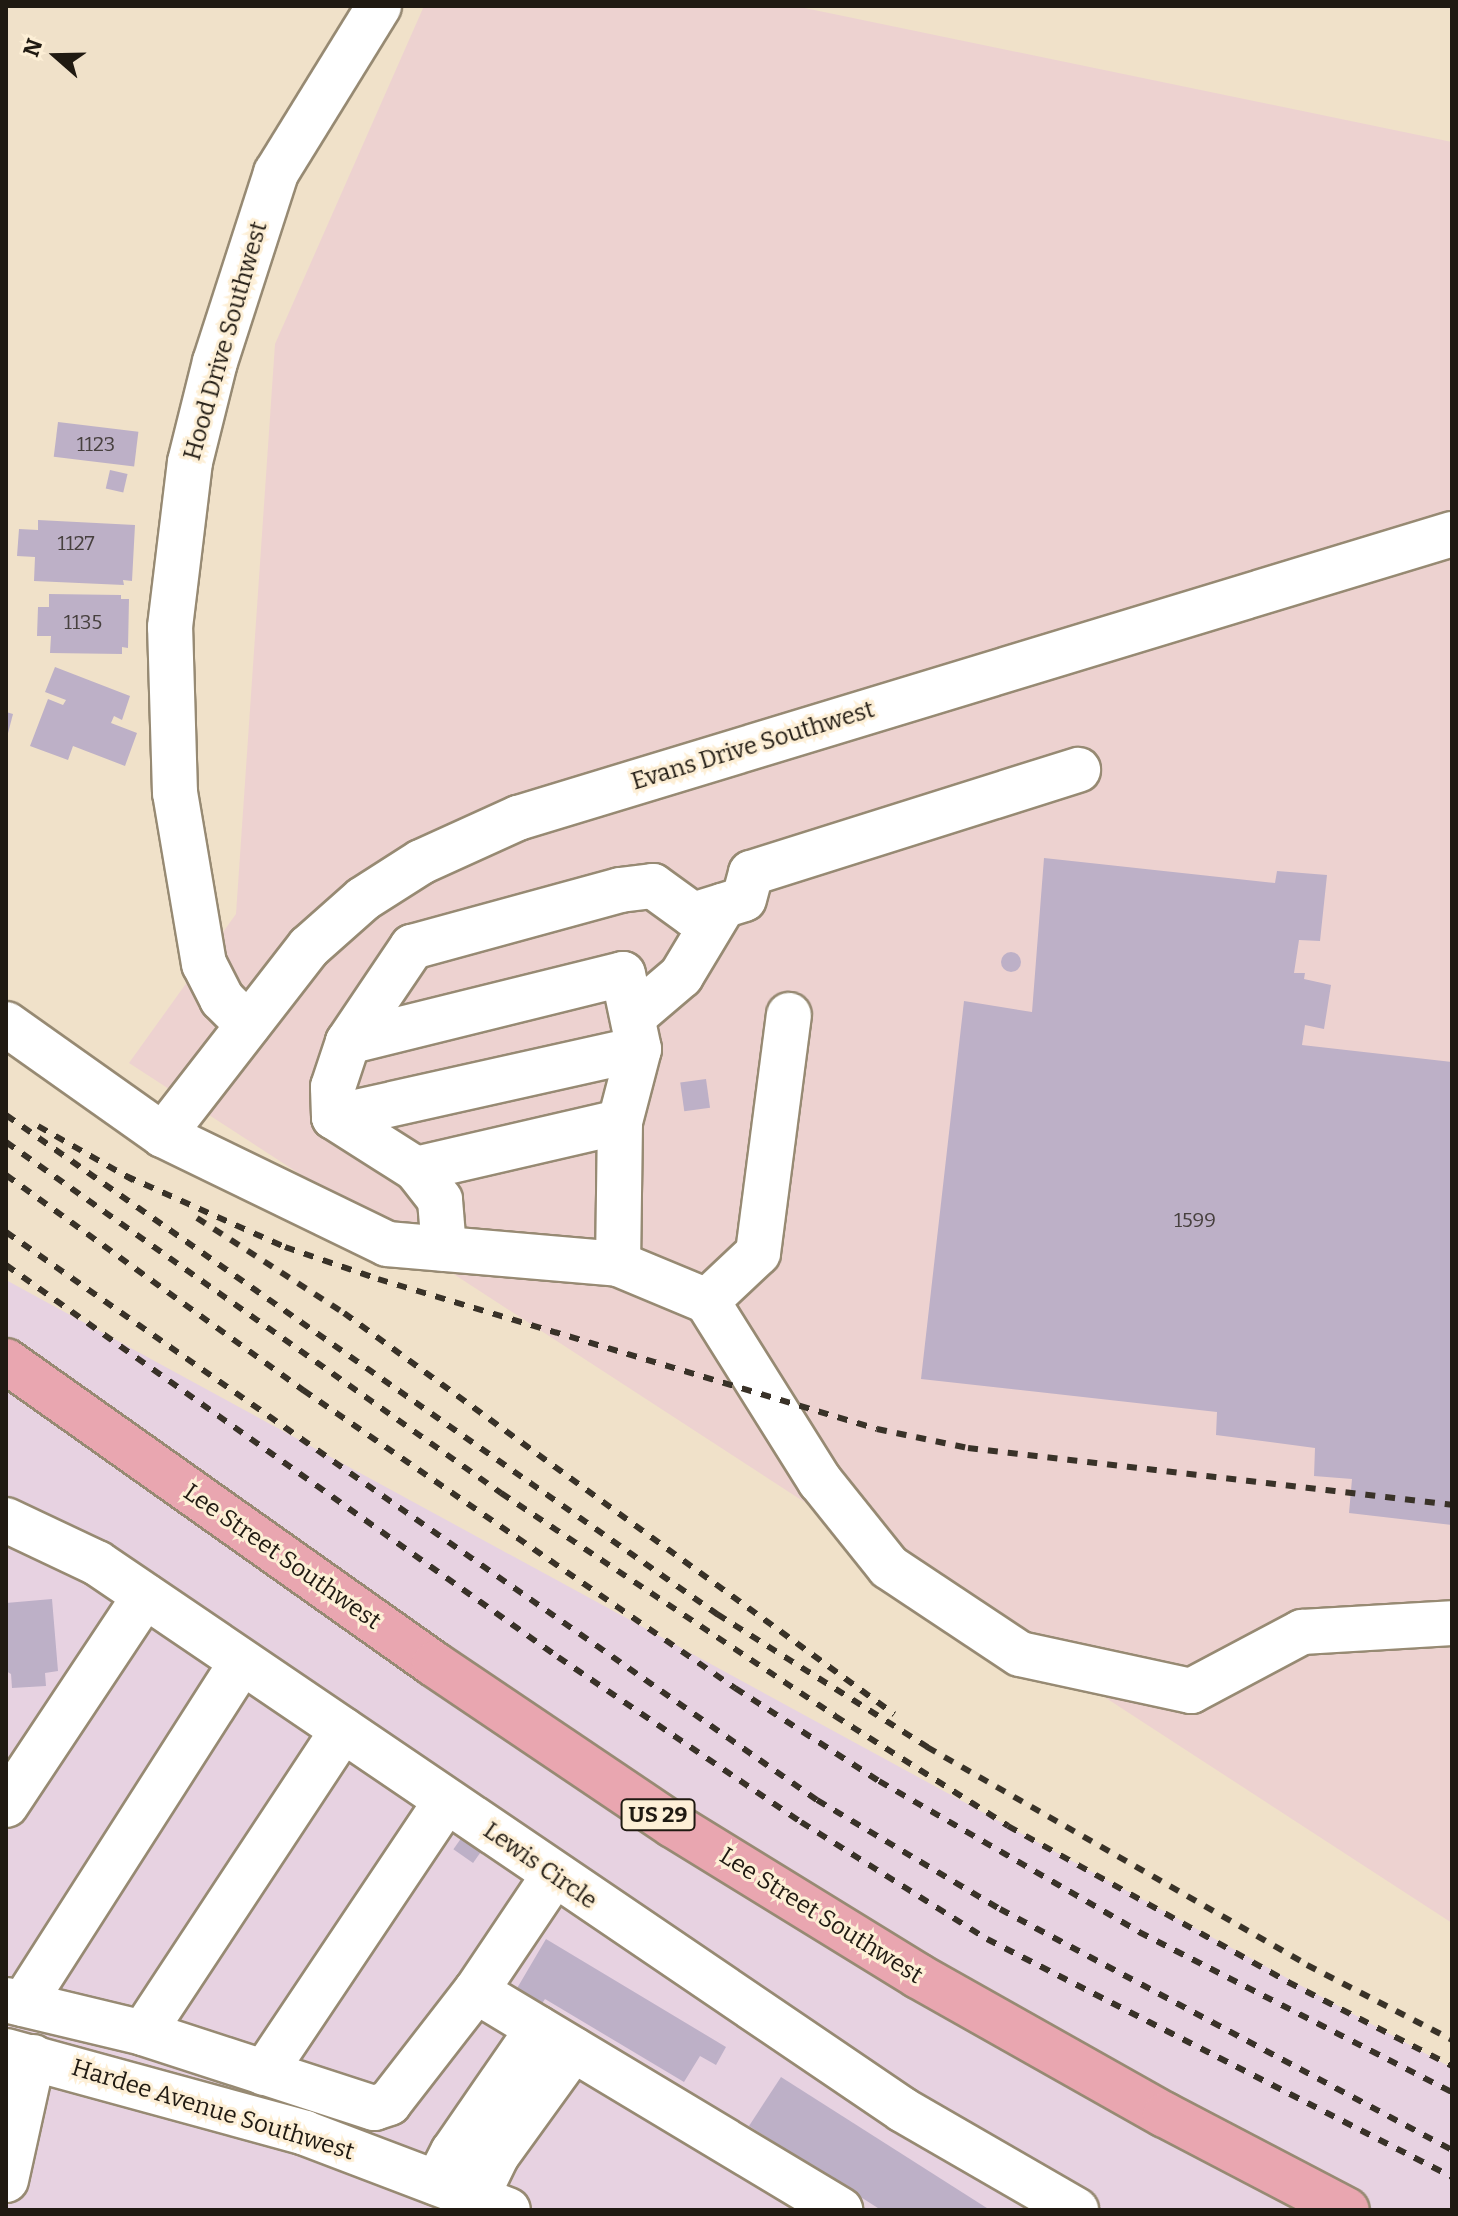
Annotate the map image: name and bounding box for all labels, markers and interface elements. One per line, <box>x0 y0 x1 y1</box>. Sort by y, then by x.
north arrow <box>16 16 96 96</box>
text: N <box>17 35 49 60</box>
street label: Hood Drive Southwest <box>178 218 274 464</box>
house number: 1123 <box>77 432 115 456</box>
house number: 1127 <box>58 531 94 555</box>
house number: 1135 <box>64 610 102 634</box>
street label: Evans Drive Southwest <box>628 695 878 797</box>
house number: 1599 <box>1174 1208 1216 1232</box>
street label: Lee Street Southwest <box>178 1478 386 1636</box>
road number: US 29 <box>620 1797 696 1833</box>
street label: Lewis Circle <box>478 1816 602 1916</box>
street label: Lee Street Southwest <box>714 1842 928 1990</box>
street label: Hardee Avenue Southwest <box>68 2053 358 2167</box>

